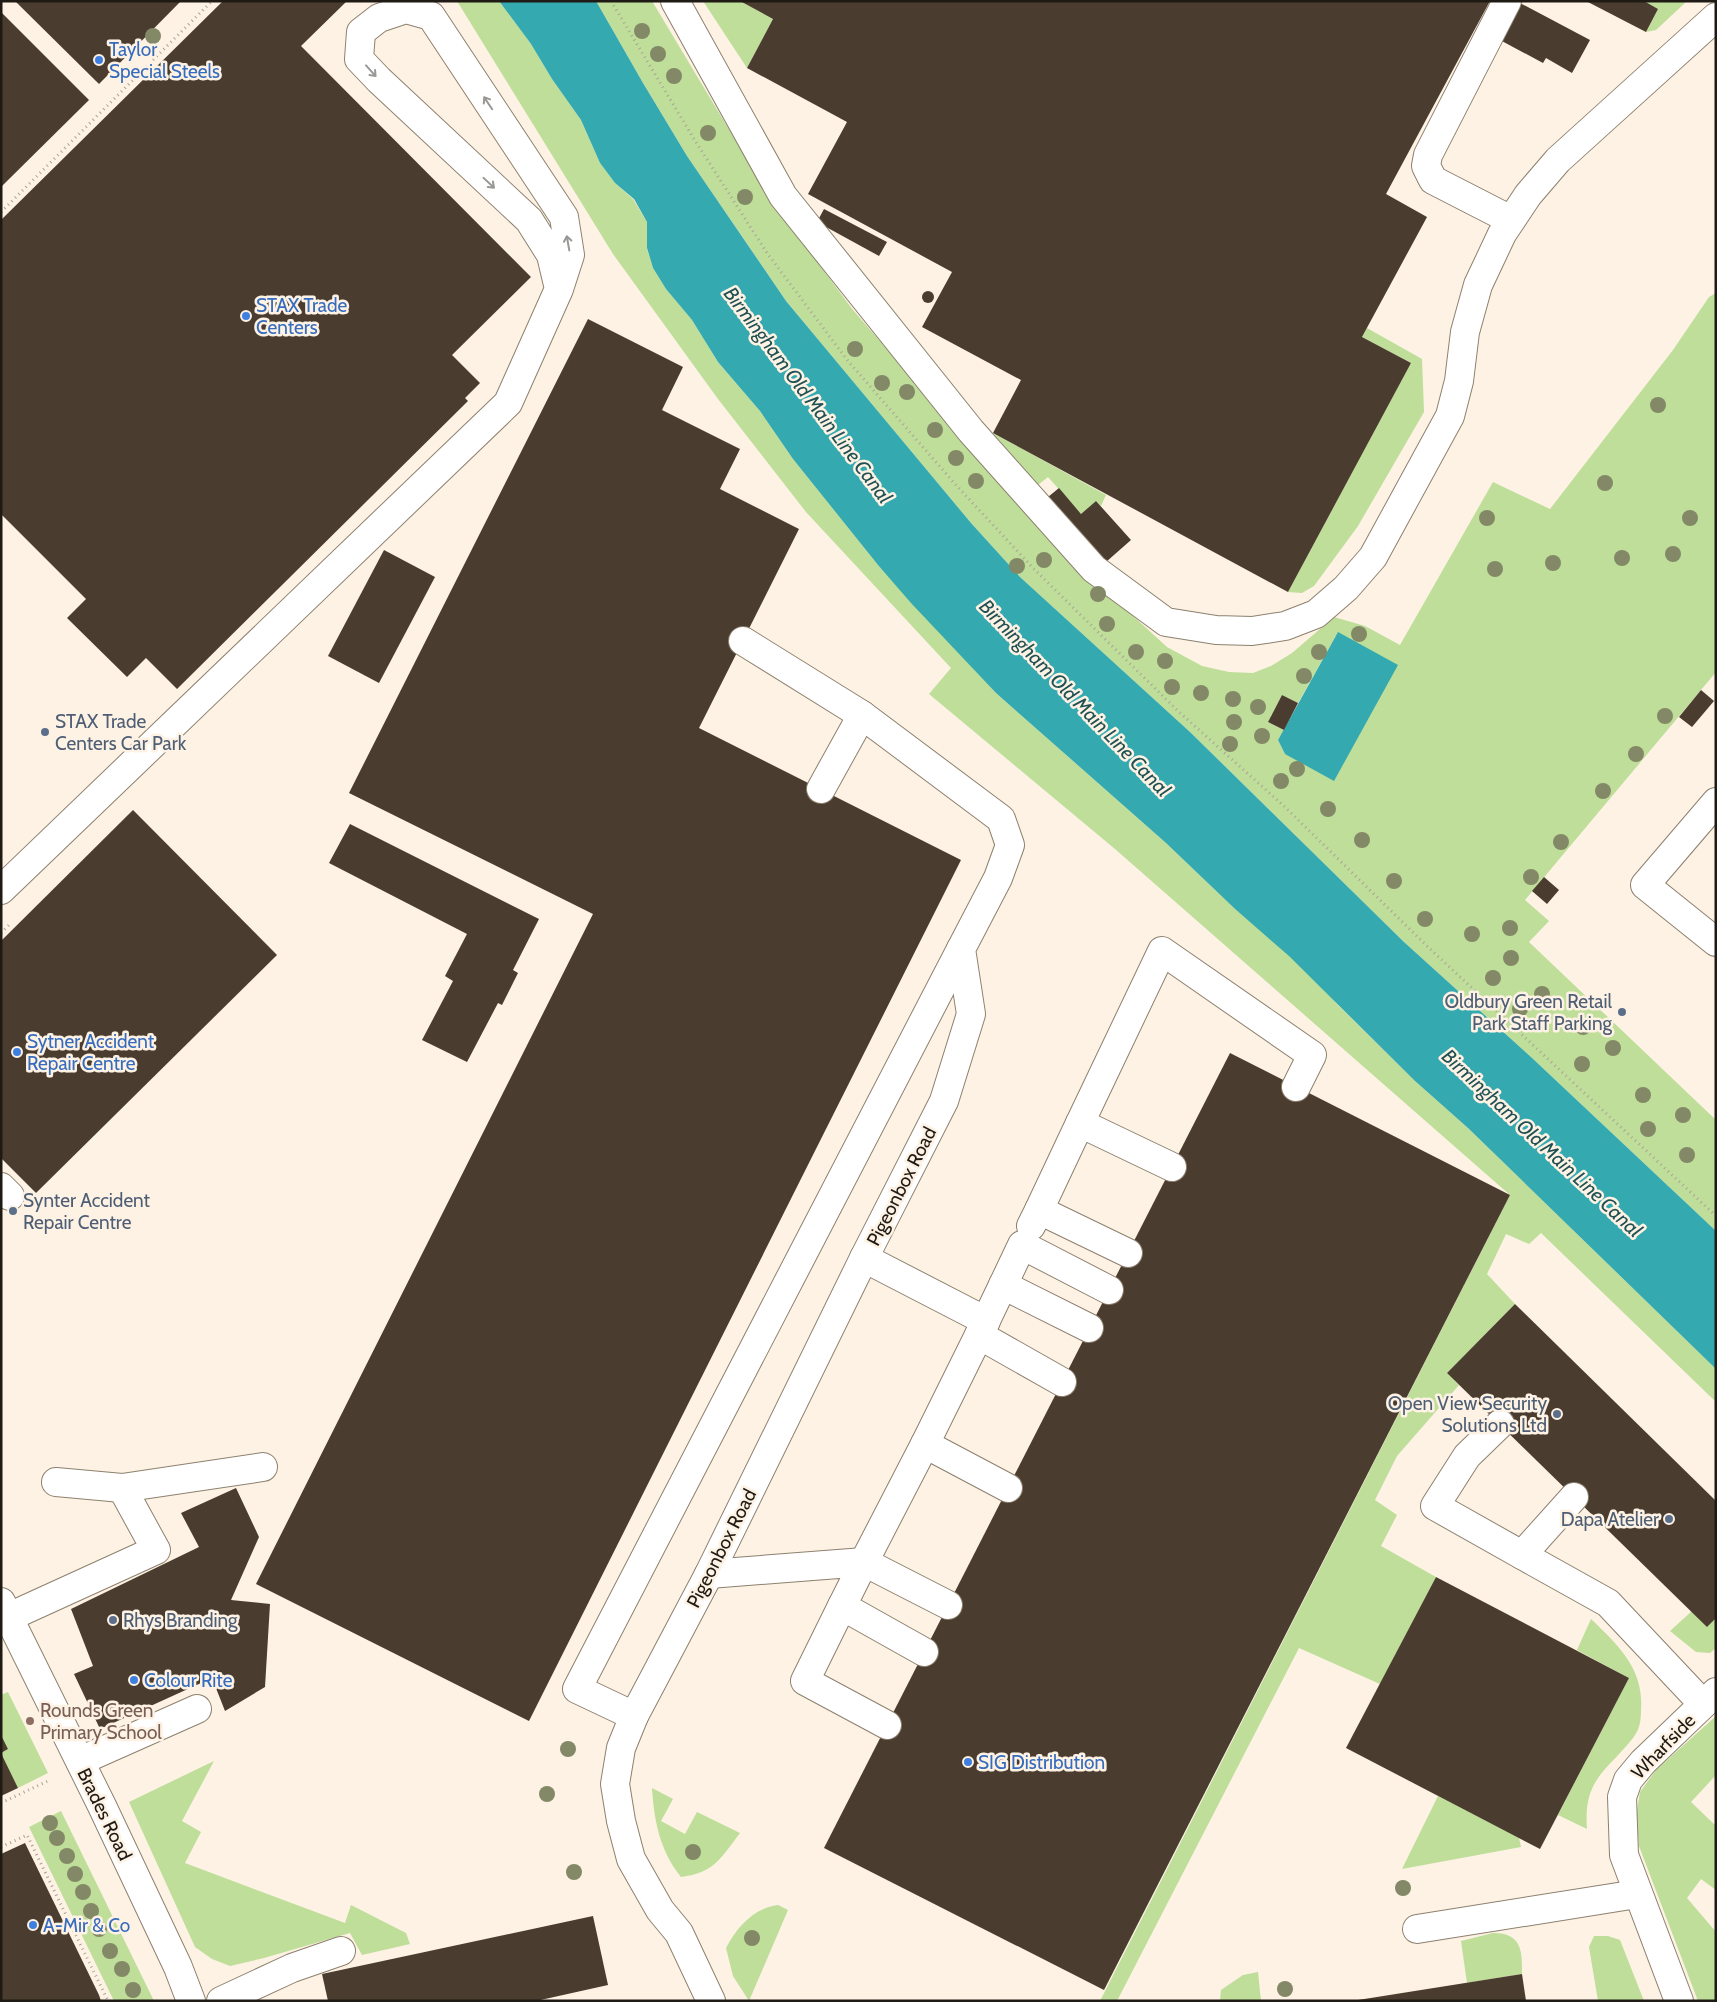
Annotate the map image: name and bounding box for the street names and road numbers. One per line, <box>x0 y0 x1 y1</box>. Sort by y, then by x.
street label: Pigeonbox Road <box>862 1123 941 1249</box>
street label: Pigeonbox Road <box>682 1485 761 1611</box>
street label: Wharfside <box>1627 1709 1700 1784</box>
street label: Brades Road <box>72 1764 137 1864</box>

